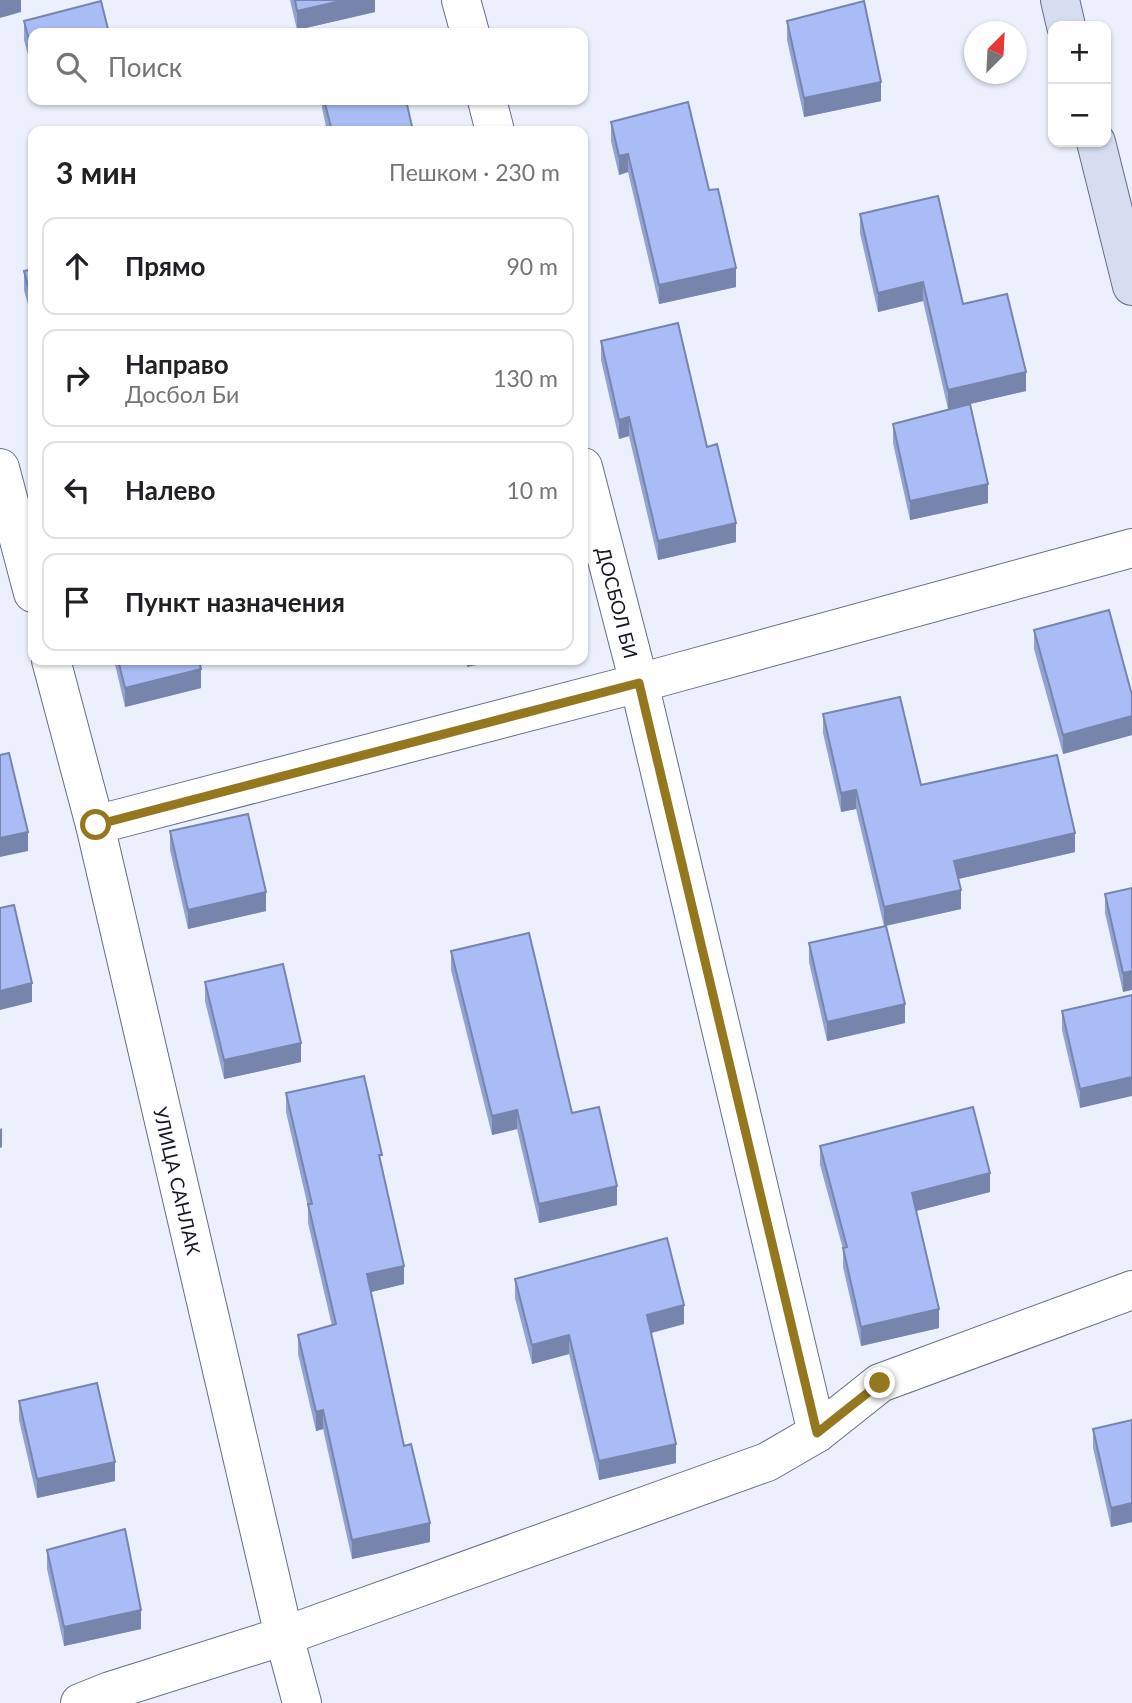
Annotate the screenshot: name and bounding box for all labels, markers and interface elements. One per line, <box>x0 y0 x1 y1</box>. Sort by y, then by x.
north arrow <box>964 21 1027 84</box>
map controls <box>1048 21 1111 147</box>
button: + <box>1048 21 1111 84</box>
search box <box>28 28 588 105</box>
icon: search <box>52 48 90 86</box>
text: Поиск <box>108 51 182 83</box>
button: − <box>1048 84 1111 147</box>
text: 3 мин <box>56 154 137 190</box>
text: Пешком · 230 m <box>389 158 560 186</box>
icon: ahead <box>58 247 96 285</box>
text: Прямо <box>125 250 206 282</box>
text: 90 m <box>507 252 558 280</box>
text: Направо <box>125 348 229 380</box>
icon: right <box>58 359 96 397</box>
text: 130 m <box>493 364 558 392</box>
text: Досбол Би <box>125 380 239 408</box>
icon: left <box>58 471 96 509</box>
text: Налево <box>125 474 215 506</box>
text: 10 m <box>507 476 558 504</box>
street label: ДОСБОЛ БИ <box>593 544 644 661</box>
icon: arrive <box>58 583 96 621</box>
text: Пункт назначения <box>125 586 345 618</box>
route start <box>80 809 111 840</box>
street label: УЛИЦА САНЛАК <box>150 1105 206 1257</box>
route end <box>864 1367 895 1398</box>

